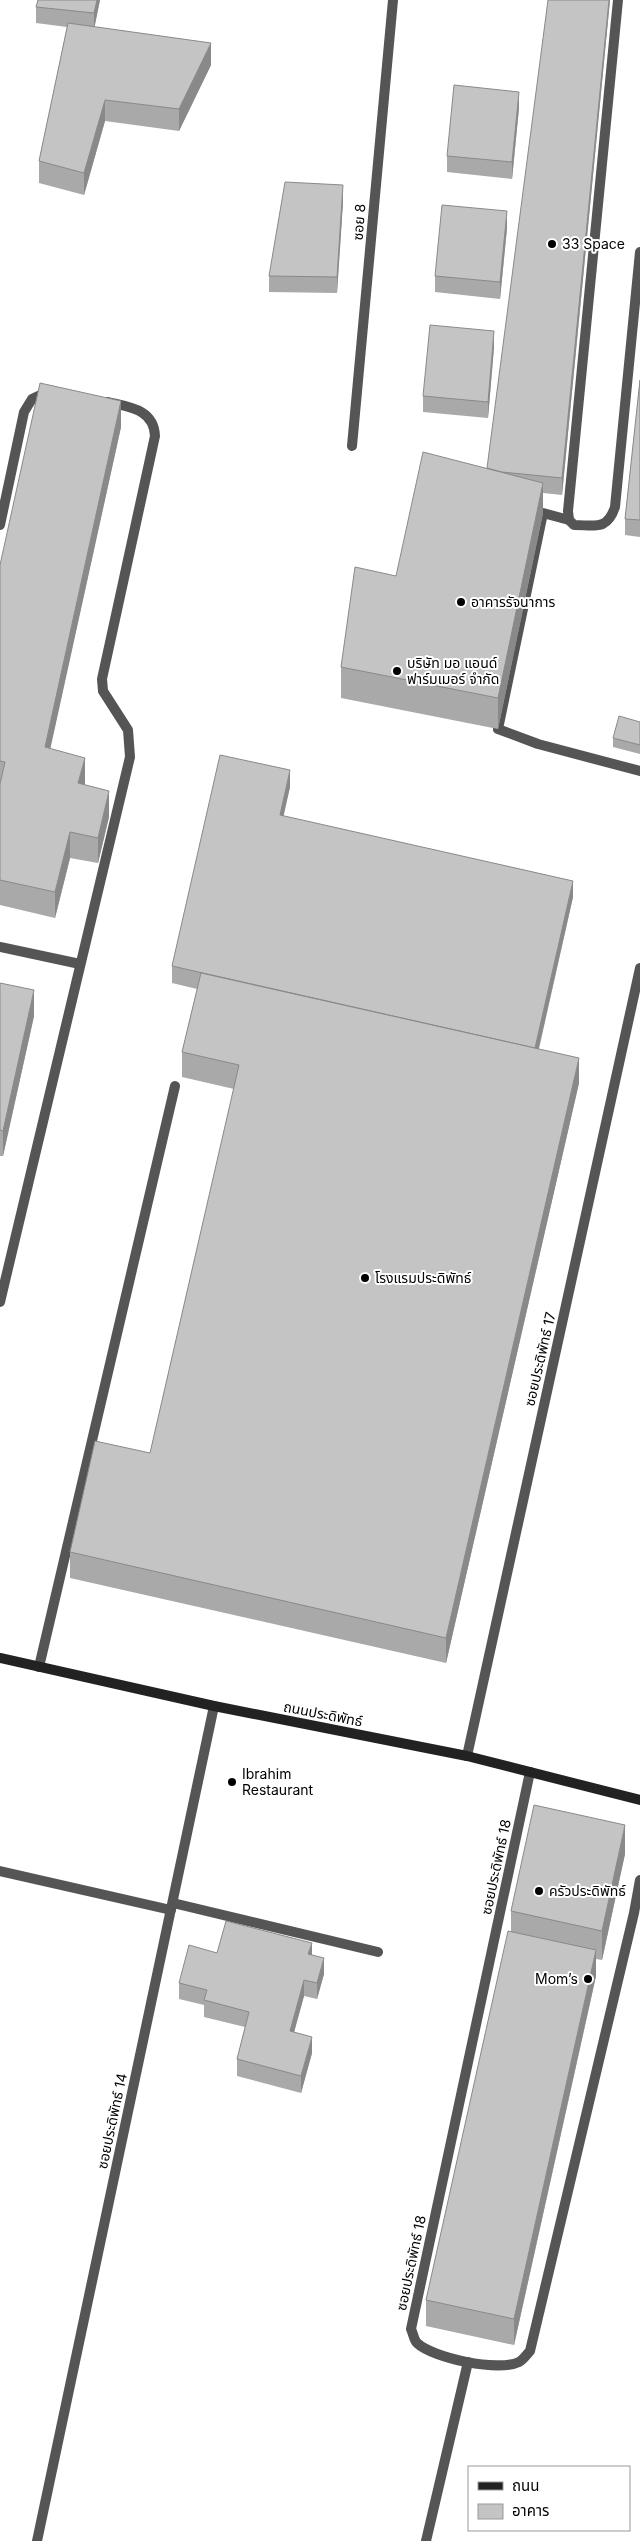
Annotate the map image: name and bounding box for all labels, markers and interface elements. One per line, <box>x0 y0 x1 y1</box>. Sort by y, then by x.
street label: ซอย 8 <box>348 203 369 241</box>
place label: 33 Space <box>562 235 625 252</box>
marker: 33 Space <box>546 238 558 250</box>
place label: อาคารรัจนาการ <box>471 593 555 610</box>
marker: อาคารรัจนาการ <box>455 596 467 608</box>
place label: บริษัท มอ แอนด์ ฟาร์มเมอร์ จำกัด <box>407 654 499 687</box>
marker: บริษัท มอ แอนด์ ฟาร์มเมอร์ จำกัด <box>391 665 403 677</box>
place label: โรงแรมประดิพัทธ์ <box>375 1269 472 1286</box>
marker: โรงแรมประดิพัทธ์ <box>359 1272 371 1284</box>
street label: ซอยประดิพัทธ์ 17 <box>520 1310 559 1408</box>
street label: ถนนประดิพัทธ์ <box>282 1698 364 1730</box>
place label: Ibrahim Restaurant <box>242 1765 314 1798</box>
marker: Ibrahim Restaurant <box>226 1776 238 1788</box>
street label: ซอยประดิพัทธ์ 18 <box>477 1818 514 1916</box>
place label: ครัวประดิพัทธ์ <box>549 1882 626 1899</box>
marker: ครัวประดิพัทธ์ <box>533 1885 545 1897</box>
place label: Mom’s <box>535 1970 578 1987</box>
marker: Mom’s <box>582 1973 594 1985</box>
street label: ซอยประดิพัทธ์ 14 <box>93 2072 130 2170</box>
street label: ซอยประดิพัทธ์ 18 <box>392 2214 429 2312</box>
legend <box>468 2466 630 2531</box>
text: ถนน <box>512 2476 539 2495</box>
text: อาคาร <box>512 2501 549 2520</box>

